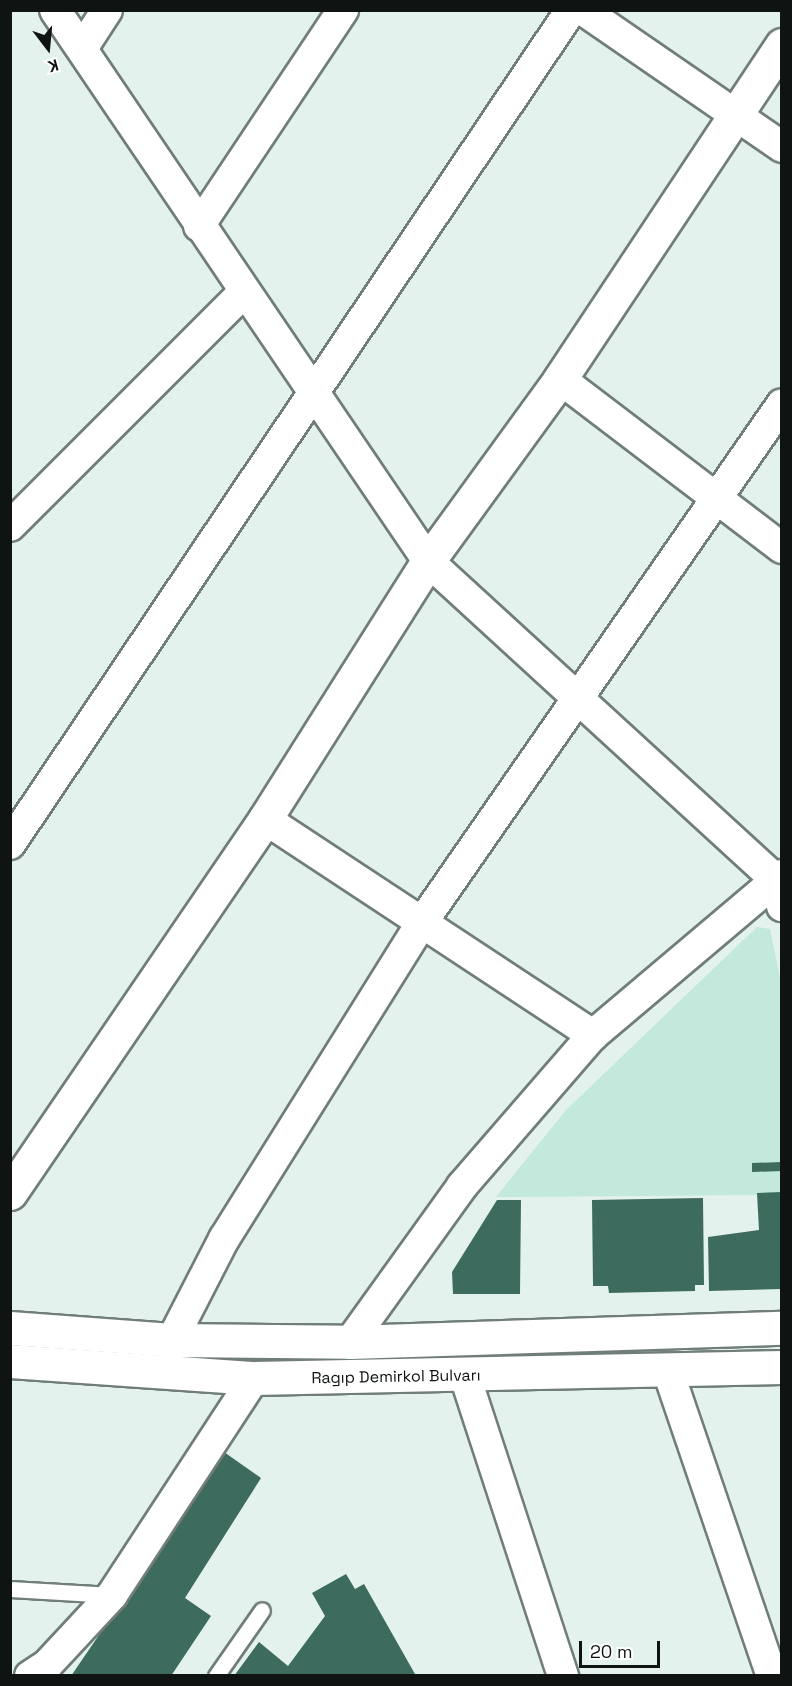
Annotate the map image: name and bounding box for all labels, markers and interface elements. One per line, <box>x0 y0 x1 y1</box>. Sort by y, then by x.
north arrow <box>18 18 78 78</box>
text: K <box>45 54 61 77</box>
street label: Ragıp Demirkol Bulvarı <box>311 1366 481 1388</box>
scale bar <box>582 1629 663 1667</box>
text: 20 m <box>590 1640 633 1663</box>

